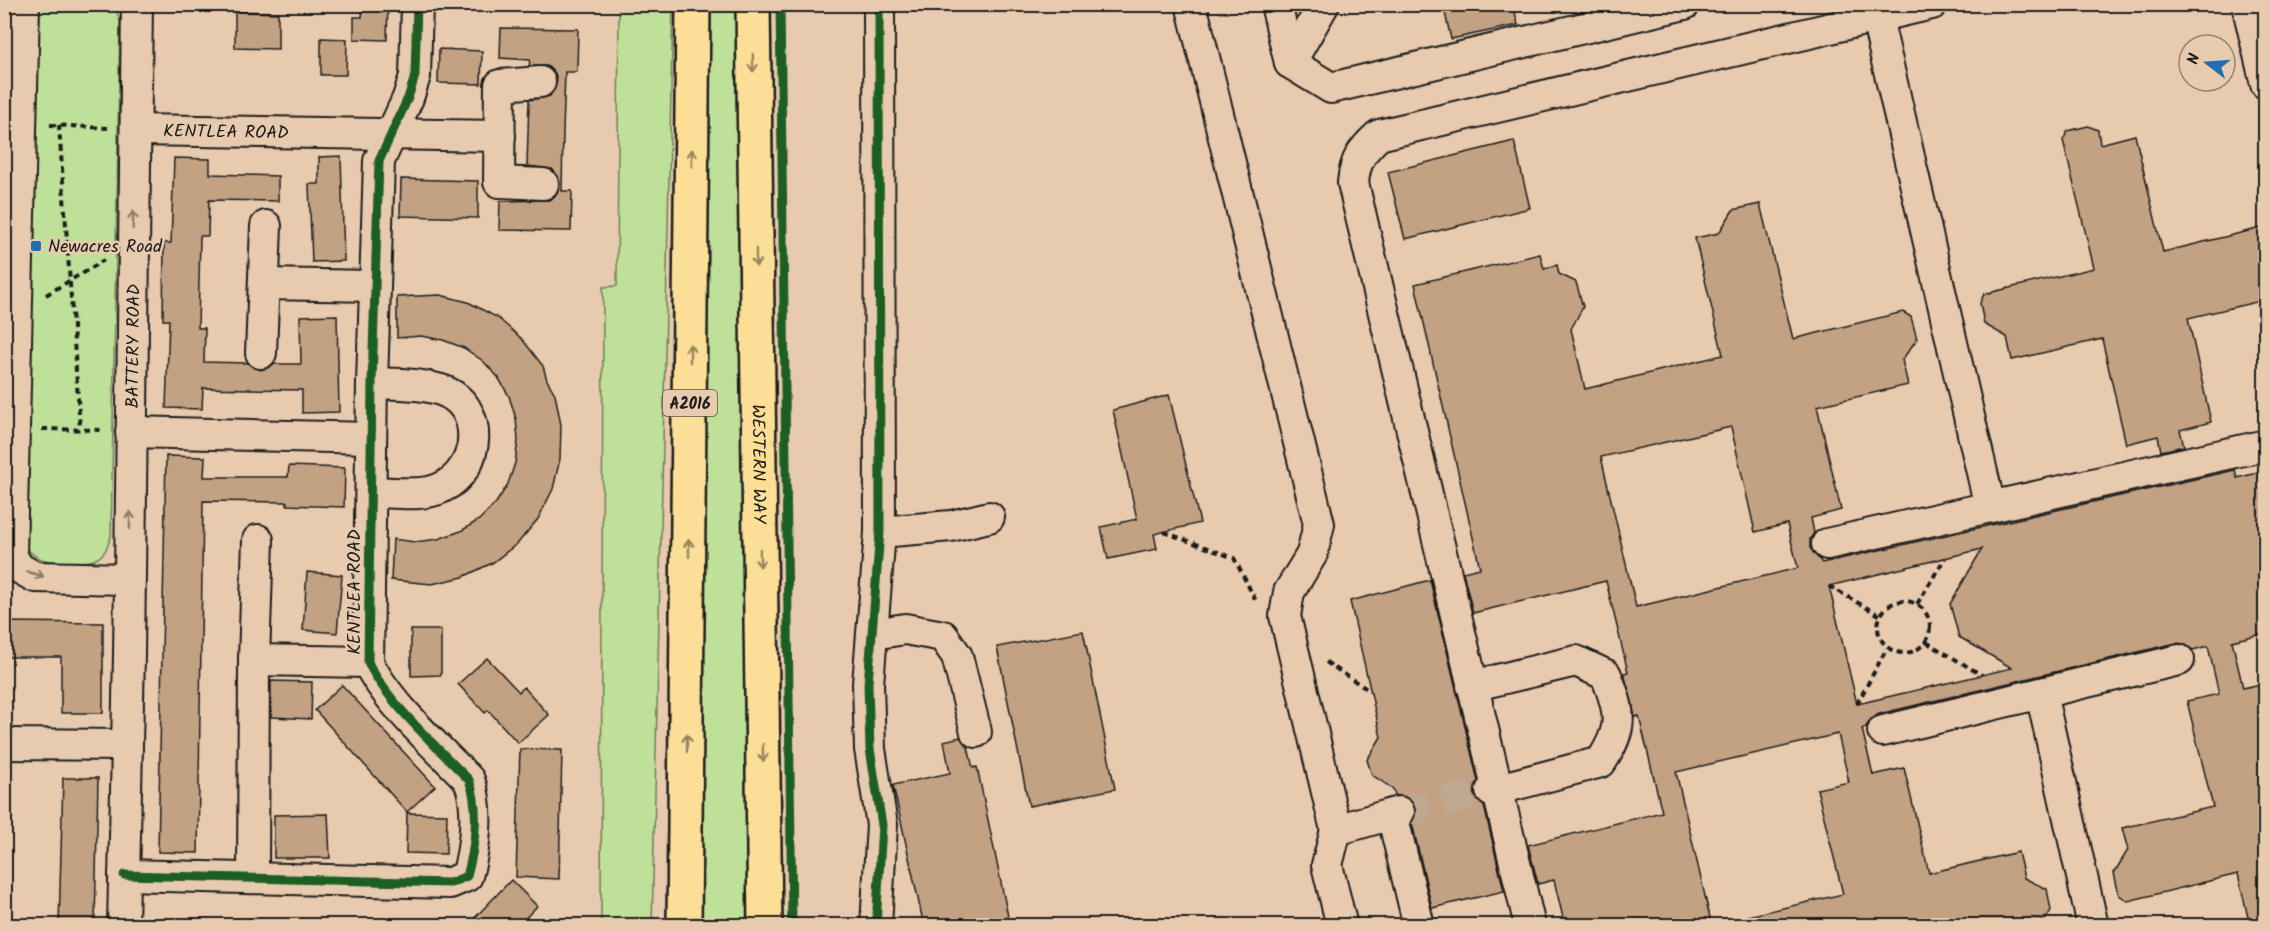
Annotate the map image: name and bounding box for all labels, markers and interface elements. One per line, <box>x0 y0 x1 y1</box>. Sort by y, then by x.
north arrow <box>2177 33 2237 93</box>
text: N <box>2181 51 2208 68</box>
one-way arrow <box>747 52 759 72</box>
street label: KENTLEA ROAD <box>163 117 289 149</box>
one-way arrow <box>686 148 698 168</box>
one-way arrow <box>127 211 139 231</box>
place label: Newacres Road <box>48 233 163 262</box>
marker: Newacres Road <box>29 239 43 253</box>
one-way arrow <box>750 247 762 267</box>
street label: BATTERY ROAD <box>119 283 150 409</box>
one-way arrow <box>684 343 696 363</box>
road number: A2016 <box>663 390 717 416</box>
street label: WESTERN WAY <box>742 404 773 525</box>
one-way arrow <box>124 511 135 531</box>
street label: KENTLEA ROAD <box>341 529 370 655</box>
one-way arrow <box>683 538 694 558</box>
one-way arrow <box>754 547 766 567</box>
one-way arrow <box>25 570 44 581</box>
one-way arrow <box>681 733 693 753</box>
one-way arrow <box>757 742 769 762</box>

